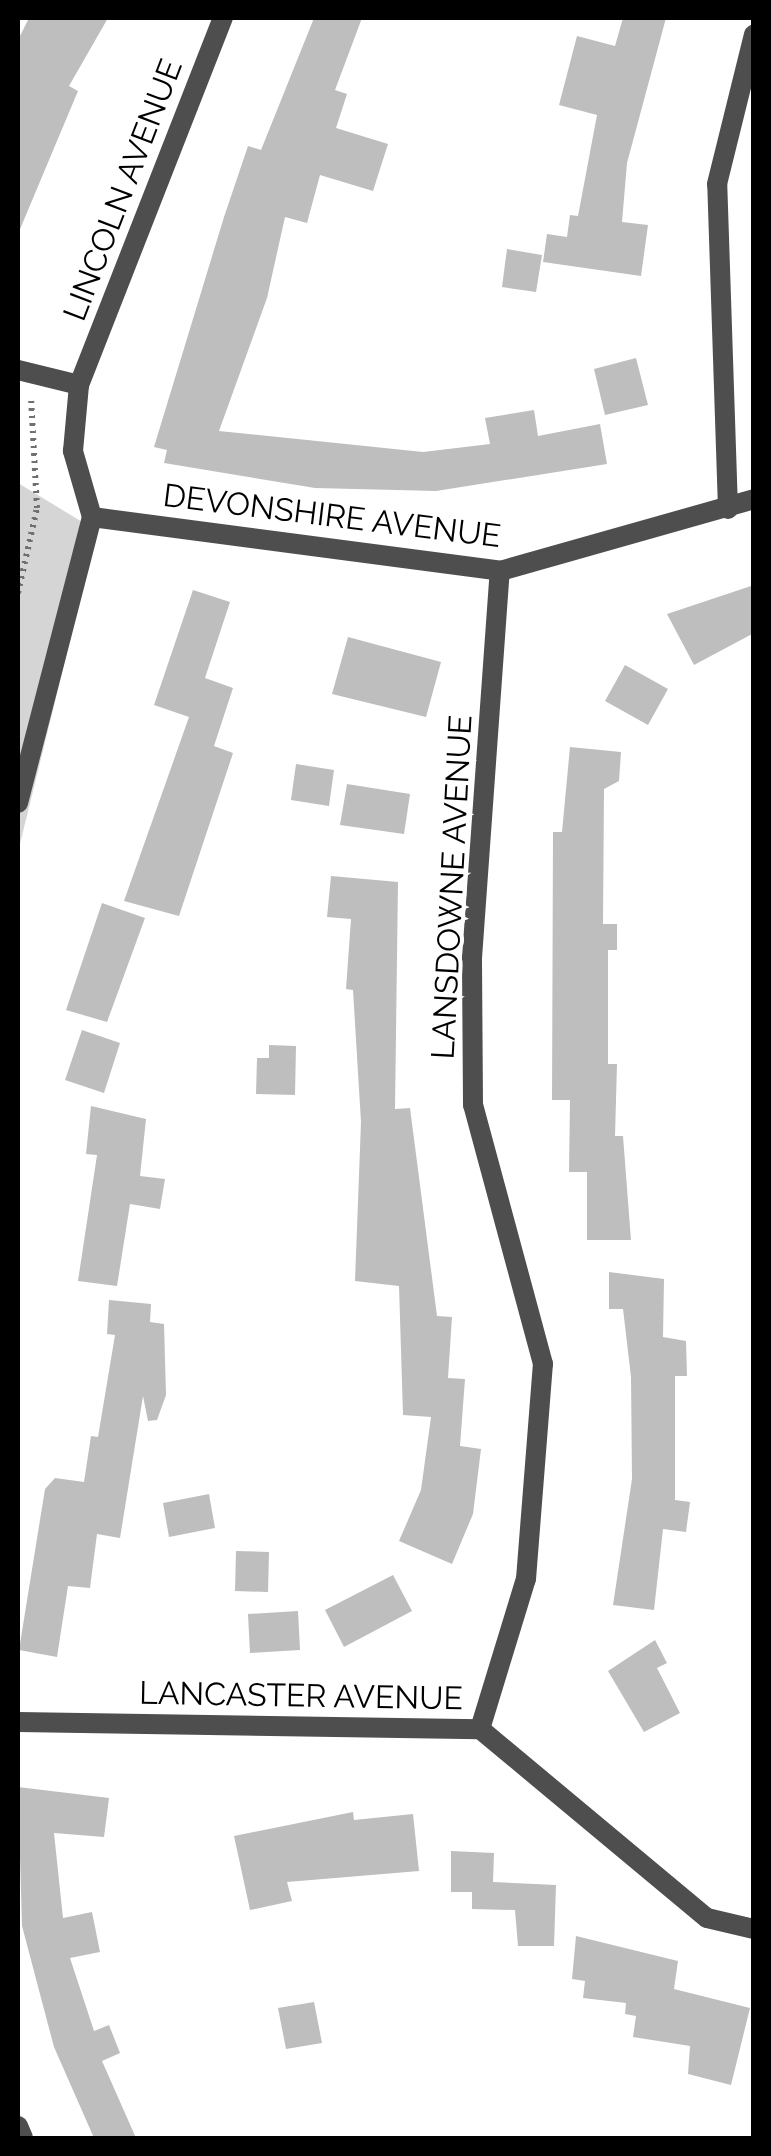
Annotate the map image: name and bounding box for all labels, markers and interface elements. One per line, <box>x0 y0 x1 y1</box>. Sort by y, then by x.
street label: LINCOLN AVENUE <box>55 53 191 327</box>
street label: DEVONSHIRE AVENUE <box>161 476 503 556</box>
street label: LANSDOWNE AVENUE <box>424 713 480 1061</box>
street label: LANCASTER AVENUE <box>138 1674 464 1718</box>

